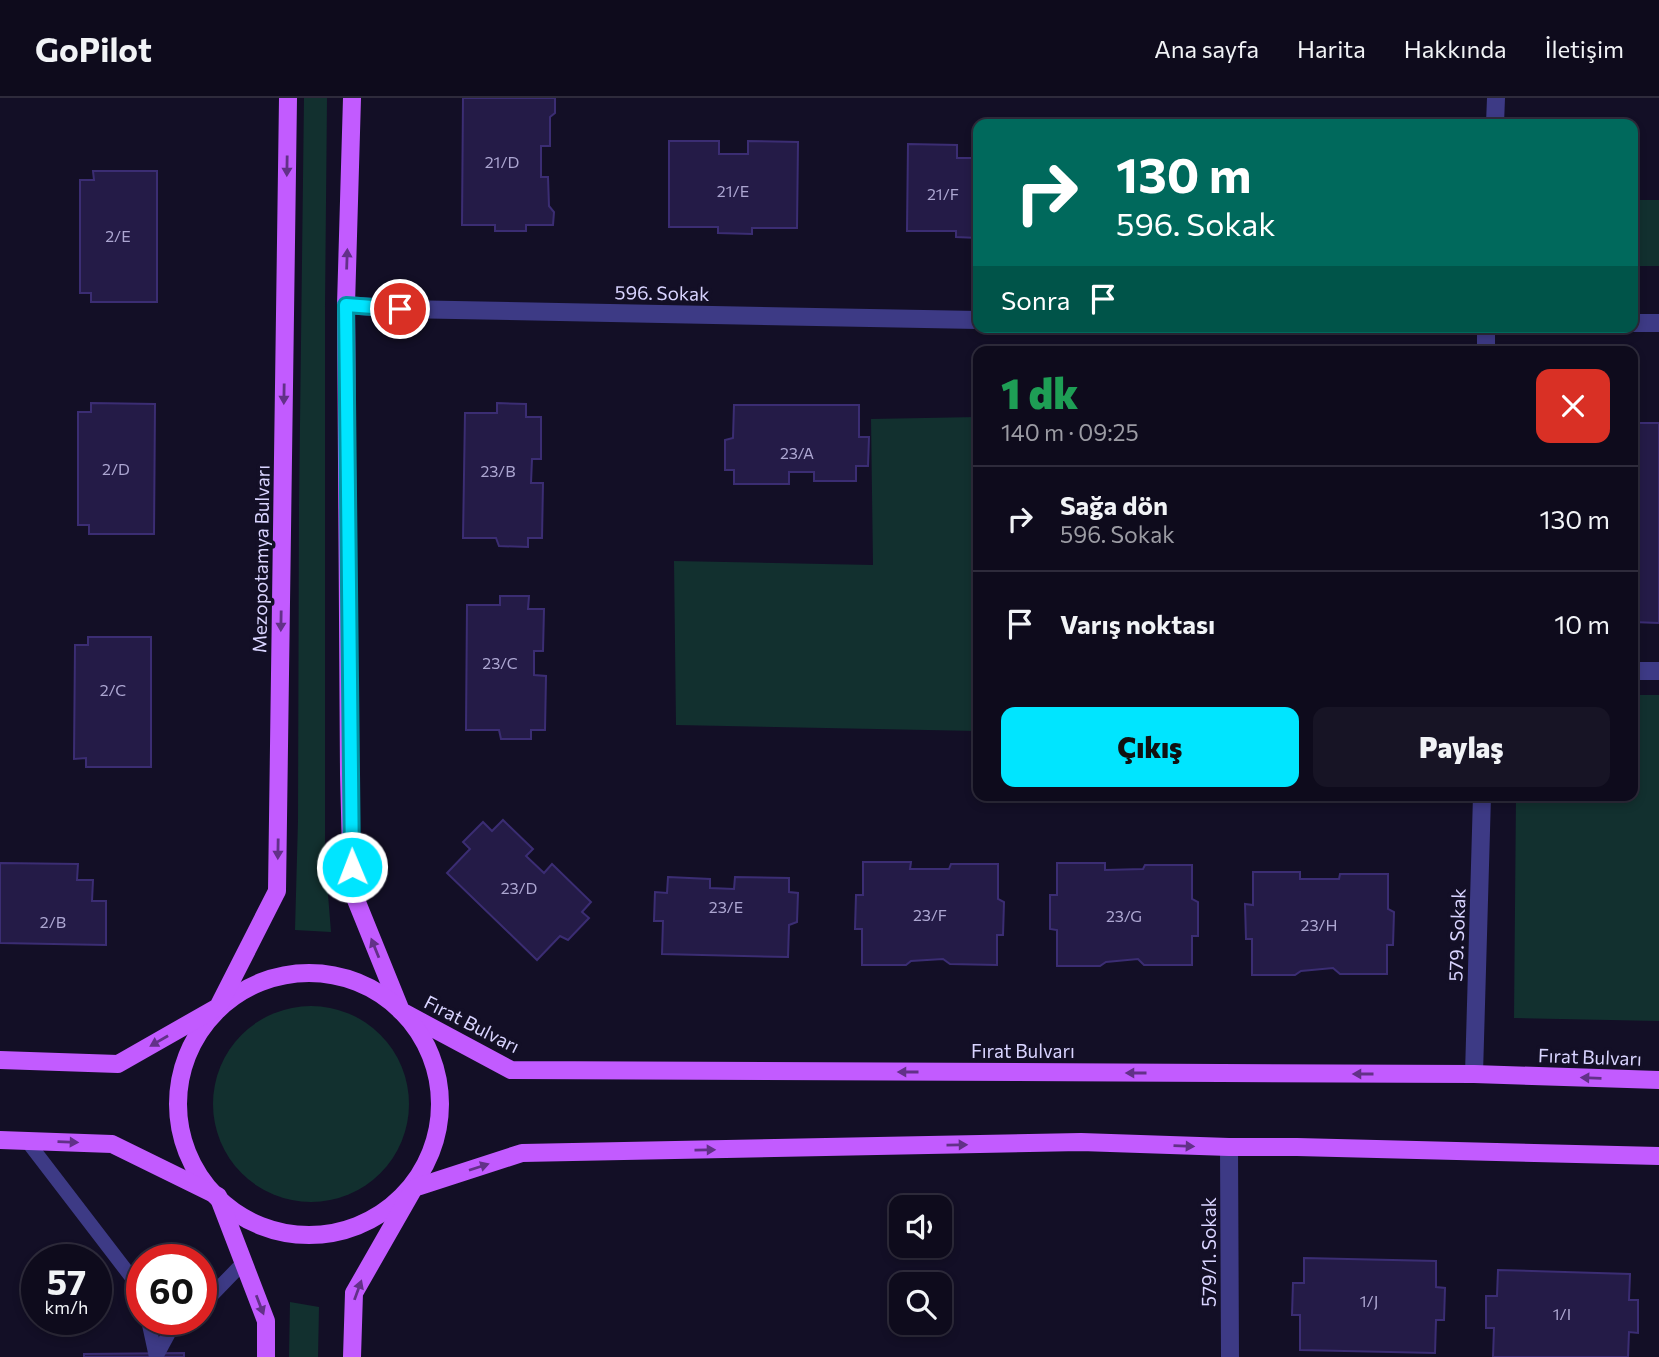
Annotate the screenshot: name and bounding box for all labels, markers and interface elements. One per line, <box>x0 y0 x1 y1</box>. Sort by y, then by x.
text: GoPilot <box>35 28 152 69</box>
text: Ana sayfa <box>1154 34 1259 63</box>
text: Harita <box>1297 34 1366 63</box>
text: Hakkında <box>1404 34 1507 63</box>
text: İletişim <box>1545 34 1624 63</box>
text: 130 m <box>1116 143 1251 203</box>
icon: right <box>1001 147 1092 238</box>
house number: 21/D <box>485 152 519 171</box>
one-way arrow <box>281 155 293 177</box>
house number: 21/E <box>717 181 749 200</box>
house number: 21/F <box>927 184 959 203</box>
text: 596. Sokak <box>1116 203 1276 243</box>
house number: 2/E <box>105 226 131 245</box>
one-way arrow <box>342 248 353 270</box>
pin <box>370 279 430 339</box>
street label: 596. Sokak <box>614 280 710 305</box>
icon: arrive <box>1084 280 1122 318</box>
text: Sonra <box>1001 284 1070 315</box>
icon: arrive <box>381 290 419 328</box>
text: 1 dk <box>1001 366 1078 418</box>
button: close <box>1536 369 1610 443</box>
one-way arrow <box>278 383 290 405</box>
text: 140 m · 09:25 <box>1001 418 1139 446</box>
house number: 23/A <box>780 443 814 462</box>
house number: 2/D <box>102 459 130 478</box>
house number: 23/B <box>480 461 516 480</box>
street label: Mezopotamya Bulvarı <box>247 465 274 653</box>
text: Sağa dön <box>1060 489 1168 520</box>
icon: right <box>1001 500 1039 538</box>
text: 130 m <box>1539 503 1610 534</box>
text: 596. Sokak <box>1060 520 1175 548</box>
icon: arrive <box>1001 605 1039 643</box>
text: Varış noktası <box>1060 608 1215 639</box>
text: 10 m <box>1554 608 1610 639</box>
one-way arrow <box>275 610 287 632</box>
house number: 23/C <box>482 653 518 672</box>
house number: 2/C <box>100 680 126 699</box>
button: Çıkış <box>1001 707 1299 787</box>
button: Paylaş <box>1313 707 1610 787</box>
position arrow <box>315 830 389 904</box>
one-way arrow <box>272 838 284 860</box>
house number: 23/D <box>501 878 537 897</box>
street label: 579. Sokak <box>1443 888 1470 982</box>
house number: 23/E <box>709 897 743 916</box>
house number: 23/F <box>913 905 947 924</box>
house number: 23/G <box>1106 906 1142 925</box>
house number: 2/B <box>40 912 66 931</box>
house number: 23/H <box>1301 915 1337 934</box>
one-way arrow <box>370 937 381 958</box>
street label: Fırat Bulvarı <box>421 990 524 1057</box>
one-way arrow <box>149 1035 168 1047</box>
street label: Fırat Bulvarı <box>971 1039 1075 1062</box>
street label: Fırat Bulvarı <box>1538 1043 1642 1070</box>
one-way arrow <box>897 1066 919 1078</box>
one-way arrow <box>1125 1067 1147 1079</box>
one-way arrow <box>1352 1068 1374 1080</box>
one-way arrow <box>1580 1072 1602 1083</box>
one-way arrow <box>57 1137 79 1148</box>
one-way arrow <box>946 1139 968 1150</box>
one-way arrow <box>1173 1140 1195 1151</box>
one-way arrow <box>694 1144 716 1156</box>
one-way arrow <box>469 1161 490 1172</box>
map controls <box>889 1195 952 1335</box>
button: sound <box>889 1195 952 1258</box>
street label: 579/1. Sokak <box>1197 1197 1220 1307</box>
speed limit sign: 60 <box>126 1244 217 1335</box>
text: 57 <box>47 1259 86 1302</box>
button: search <box>889 1272 952 1335</box>
one-way arrow <box>353 1279 364 1300</box>
house number: 1/J <box>1360 1291 1378 1310</box>
one-way arrow <box>255 1295 266 1316</box>
text: km/h <box>45 1296 88 1318</box>
house number: 1/I <box>1553 1304 1571 1323</box>

